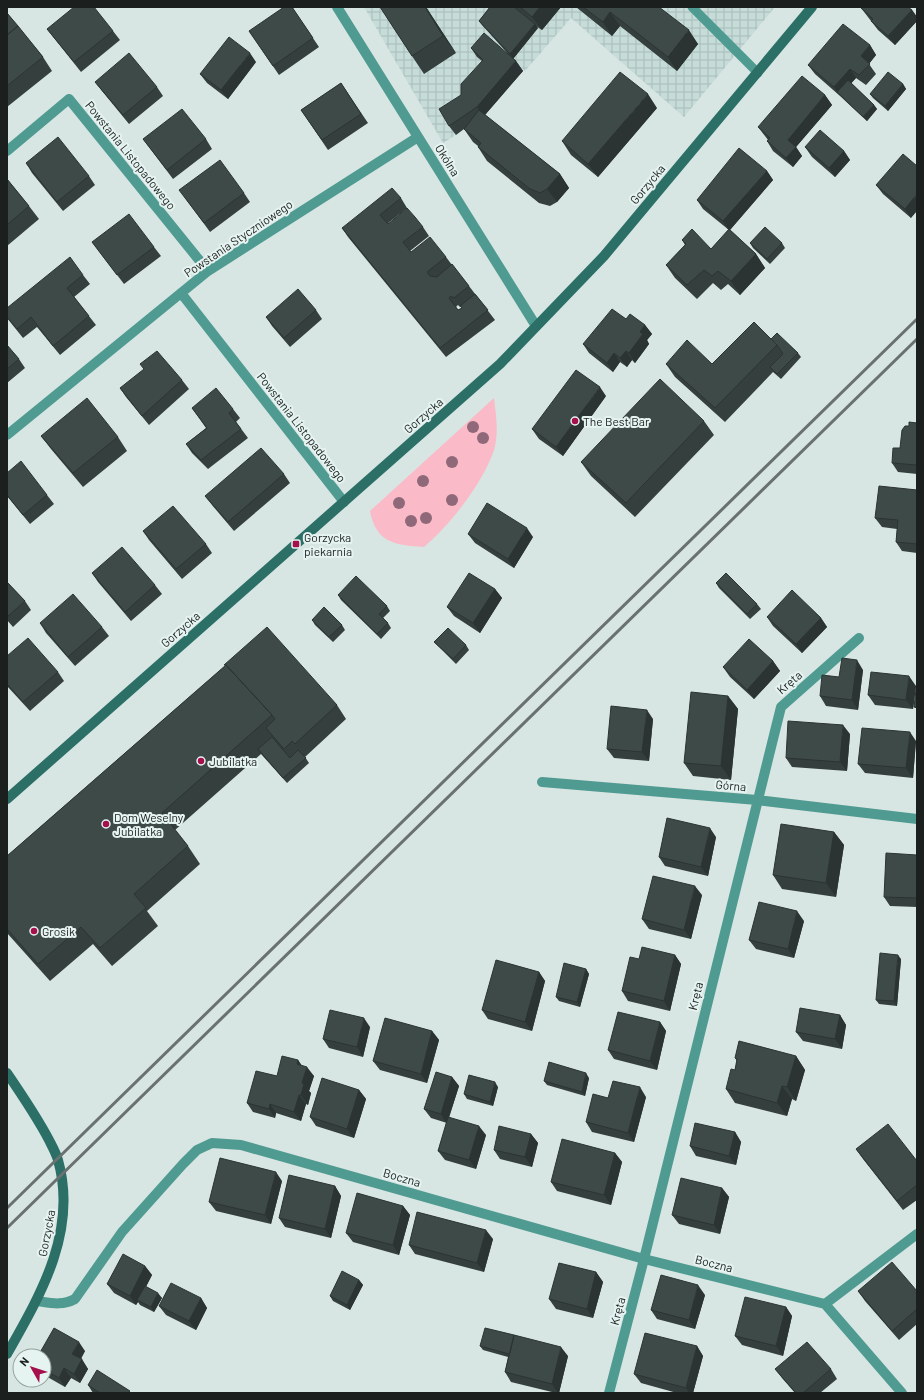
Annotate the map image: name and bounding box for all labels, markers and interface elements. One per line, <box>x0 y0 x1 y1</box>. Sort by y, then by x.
street label: Powstania Listopadowego <box>83 98 179 212</box>
street label: Okólna <box>433 141 463 179</box>
street label: Gorzycka <box>626 161 668 207</box>
street label: Powstania Styczniowego <box>181 196 295 280</box>
street label: Powstania Listopadowego <box>255 369 349 485</box>
street label: Gorzycka <box>401 394 445 436</box>
place label: The Best Bar <box>583 414 650 428</box>
marker: The Best Bar <box>570 416 580 426</box>
place label: Gorzycka piekarnia <box>304 530 352 558</box>
marker: Gorzycka piekarnia <box>291 539 301 549</box>
street label: Gorzycka <box>158 608 202 650</box>
street label: Kręta <box>774 667 804 697</box>
place label: Jubilatka <box>209 754 257 768</box>
marker: Jubilatka <box>196 756 206 766</box>
street label: Górna <box>715 777 747 793</box>
place label: Dom Weselny Jubilatka <box>114 810 184 838</box>
marker: Dom Weselny Jubilatka <box>101 819 111 829</box>
place label: Grosik <box>42 924 75 938</box>
marker: Grosik <box>29 926 39 936</box>
street label: Kręta <box>685 981 705 1011</box>
street label: Boczna <box>382 1165 422 1189</box>
street label: Gorzycka <box>35 1208 57 1258</box>
street label: Boczna <box>694 1252 734 1274</box>
street label: Kręta <box>607 1295 627 1327</box>
north arrow <box>12 1348 52 1388</box>
text: N <box>16 1354 31 1368</box>

